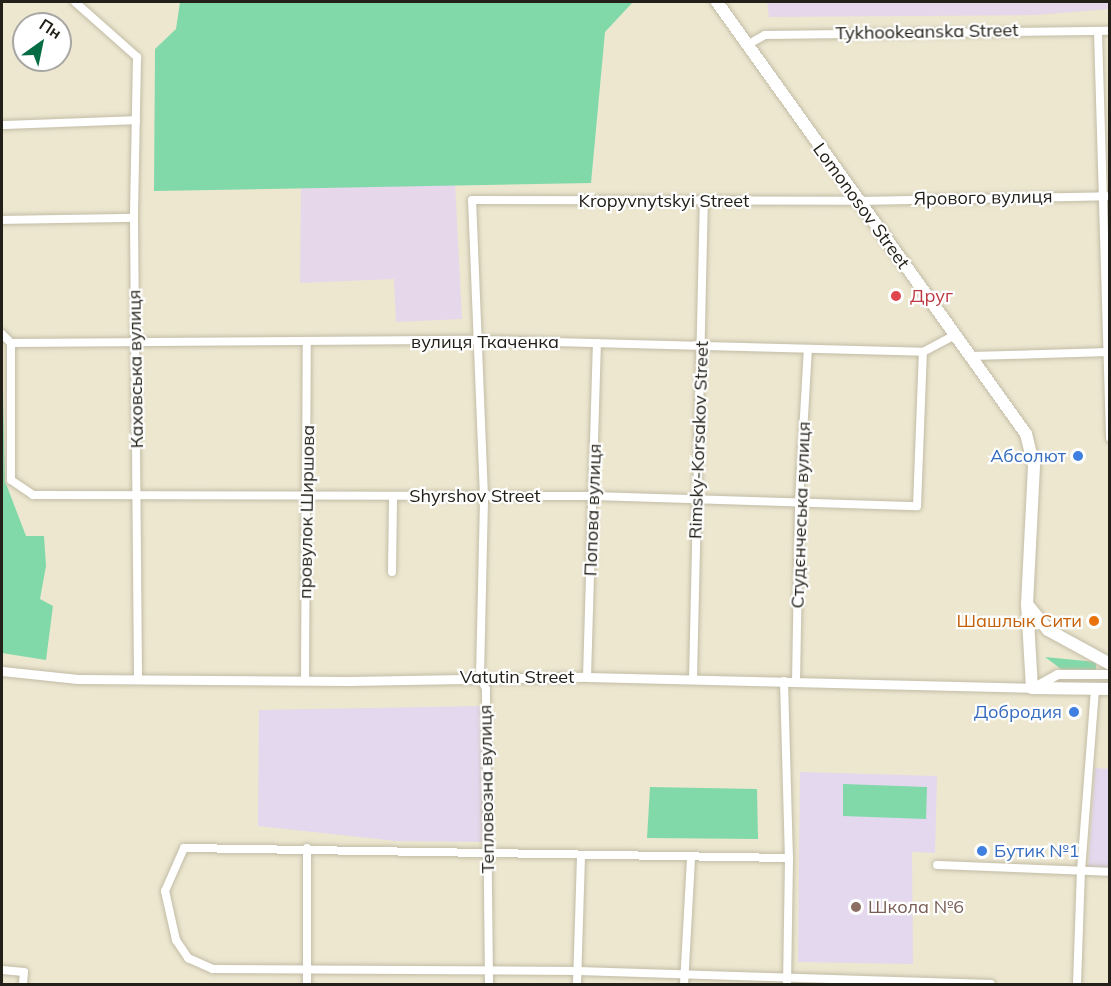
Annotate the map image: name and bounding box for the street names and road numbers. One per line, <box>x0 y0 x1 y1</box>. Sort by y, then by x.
street label: Tykhookeanska Street <box>835 20 1019 44</box>
street label: Lomonosov Street <box>808 139 914 273</box>
street label: Ярового вулиця <box>913 186 1053 210</box>
street label: Kropyvnytskyi Street <box>579 190 749 212</box>
street label: Каховська вулиця <box>124 289 148 449</box>
street label: вулиця Ткаченка <box>411 331 559 353</box>
street label: Rimsky-Korsakov Street <box>685 341 713 539</box>
street label: Студєнчеська вулиця <box>787 421 815 609</box>
street label: провулок Ширшова <box>295 425 319 599</box>
street label: Попова вулиця <box>580 443 606 577</box>
street label: Shyrshov Street <box>409 485 541 507</box>
street label: Vatutin Street <box>460 666 574 688</box>
street label: Тепловозна вулиця <box>475 704 499 874</box>

